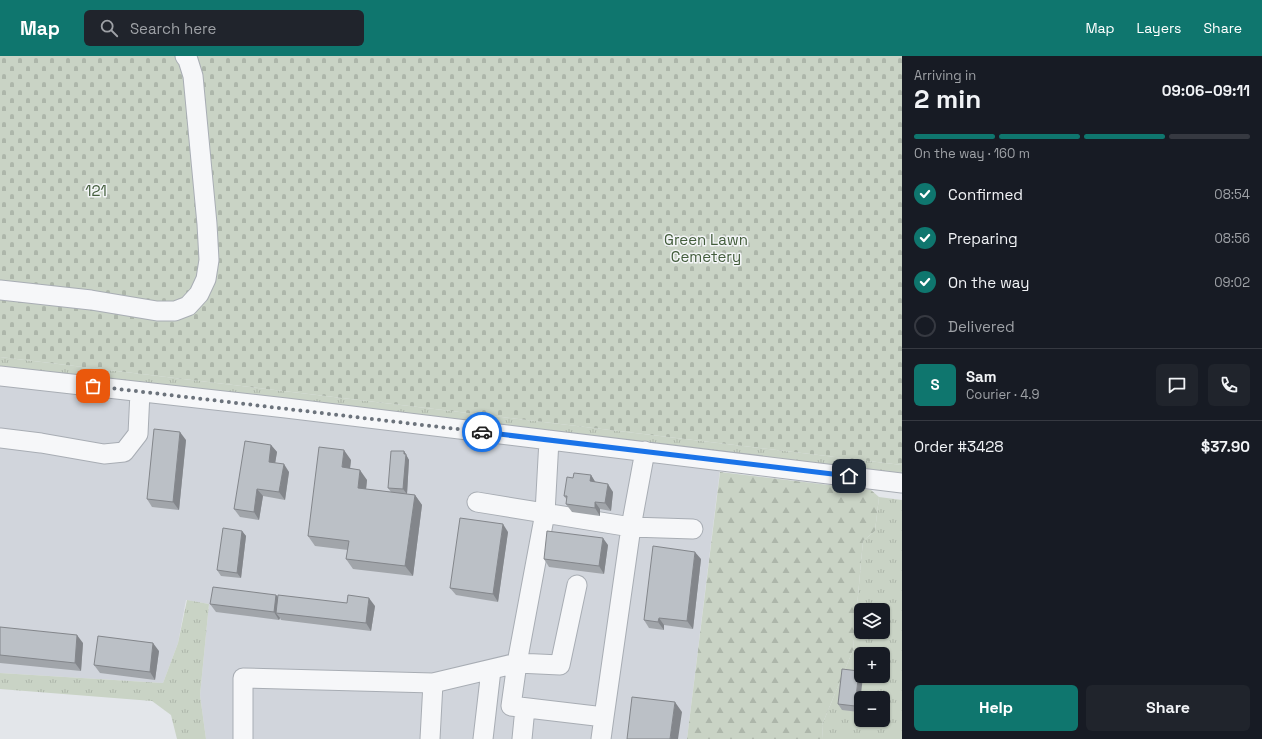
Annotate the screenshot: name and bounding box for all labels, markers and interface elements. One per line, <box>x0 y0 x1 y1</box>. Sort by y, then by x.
search box <box>84 10 364 46</box>
text: Map <box>20 16 60 41</box>
icon: search <box>98 17 120 39</box>
text: Search here <box>130 19 216 38</box>
text: Map <box>1085 19 1115 37</box>
text: Layers <box>1137 19 1181 37</box>
text: Share <box>1203 19 1242 37</box>
text: Arriving in <box>914 67 976 84</box>
text: 09:06–09:11 <box>1162 81 1250 100</box>
text: 2 min <box>914 82 981 116</box>
text: On the way · 160 m <box>914 145 1030 162</box>
park label: 121 <box>85 181 107 200</box>
icon: check <box>914 183 936 205</box>
text: Confirmed <box>948 185 1023 204</box>
text: 08:54 <box>1214 186 1250 203</box>
icon: check <box>914 227 936 249</box>
text: Preparing <box>948 229 1018 248</box>
park label: Green Lawn Cemetery <box>664 230 748 266</box>
text: 08:56 <box>1215 230 1250 247</box>
icon: check <box>914 271 936 293</box>
text: On the way <box>948 273 1029 292</box>
text: 09:02 <box>1214 274 1250 291</box>
text: Delivered <box>948 317 1015 336</box>
button: chat <box>1156 364 1198 406</box>
button: phone <box>1208 364 1250 406</box>
text: Sam <box>966 367 997 386</box>
pin <box>76 369 110 403</box>
icon: bag <box>82 375 104 397</box>
text: S <box>930 375 940 394</box>
text: Courier · 4.9 <box>966 386 1040 403</box>
courier <box>462 412 502 452</box>
icon: car <box>471 421 493 443</box>
text: Order #3428 <box>914 437 1004 456</box>
text: $37.90 <box>1201 437 1250 456</box>
pin <box>832 459 866 493</box>
icon: home <box>838 465 860 487</box>
map controls <box>854 603 890 727</box>
button: layers <box>854 603 890 639</box>
button: + <box>854 647 890 683</box>
button: Help <box>914 685 1078 731</box>
button: Share <box>1086 685 1250 731</box>
button: − <box>854 691 890 727</box>

